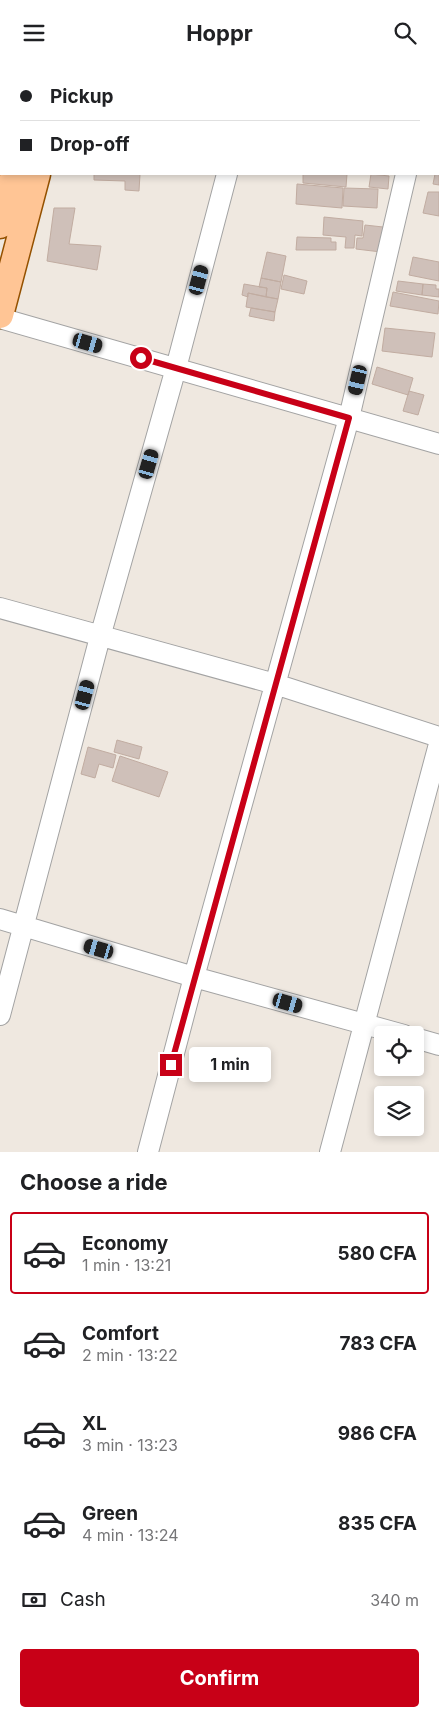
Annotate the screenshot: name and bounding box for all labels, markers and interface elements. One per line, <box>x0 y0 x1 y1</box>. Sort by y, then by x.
icon: menu <box>20 19 48 47</box>
icon: search <box>391 19 419 47</box>
text: Hoppr <box>186 20 253 46</box>
text: Pickup <box>50 85 113 108</box>
text: Drop-off <box>50 133 130 156</box>
car <box>187 264 210 296</box>
car <box>71 332 104 354</box>
route start <box>130 347 152 369</box>
car <box>347 364 368 396</box>
car <box>137 448 160 480</box>
car <box>73 679 96 711</box>
car <box>82 938 115 960</box>
car <box>271 992 304 1014</box>
map controls <box>374 1026 424 1136</box>
button: locate <box>374 1026 424 1076</box>
callout: 1 min <box>188 1047 271 1083</box>
route end <box>160 1054 182 1076</box>
text: 1 min <box>210 1054 250 1074</box>
button: layers <box>374 1086 424 1136</box>
text: Choose a ride <box>20 1169 168 1195</box>
icon: car <box>22 1231 67 1276</box>
text: Economy <box>82 1232 168 1255</box>
text: 580 CFA <box>338 1242 417 1265</box>
text: 1 min · 13:21 <box>82 1255 171 1275</box>
icon: car <box>22 1321 67 1366</box>
text: Comfort <box>82 1322 159 1345</box>
text: 783 CFA <box>339 1332 417 1355</box>
text: 2 min · 13:22 <box>82 1345 178 1365</box>
icon: car <box>22 1411 67 1456</box>
text: XL <box>82 1412 107 1435</box>
text: 986 CFA <box>338 1422 417 1445</box>
text: 3 min · 13:23 <box>82 1435 178 1455</box>
icon: car <box>22 1501 67 1546</box>
text: Green <box>82 1502 138 1525</box>
text: 835 CFA <box>338 1512 417 1535</box>
text: 4 min · 13:24 <box>82 1525 179 1545</box>
icon: cash <box>20 1586 48 1614</box>
text: Cash <box>60 1588 106 1611</box>
text: 340 m <box>370 1590 419 1610</box>
button: Confirm <box>20 1649 419 1707</box>

